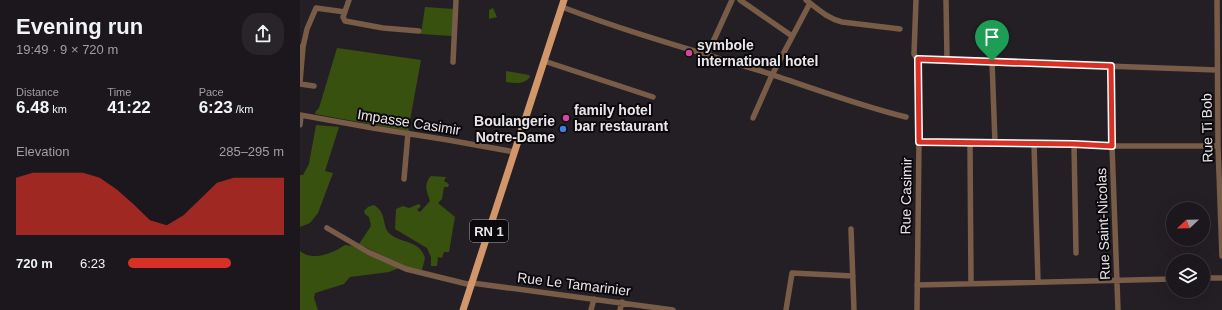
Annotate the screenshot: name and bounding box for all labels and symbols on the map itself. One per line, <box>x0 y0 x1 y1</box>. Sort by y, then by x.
pin <box>975 20 1009 61</box>
place label: symbole international hotel <box>697 37 818 69</box>
marker: symbole international hotel <box>684 48 694 58</box>
street label: Rue Ti Bob <box>1198 93 1216 163</box>
place label: family hotel bar restaurant <box>574 102 668 134</box>
street label: Impasse Casimir <box>356 106 462 138</box>
place label: Boulangerie Notre-Dame <box>474 113 555 145</box>
marker: family hotel bar restaurant <box>561 113 571 123</box>
marker: Boulangerie Notre-Dame <box>558 124 568 134</box>
street label: Rue Casimir <box>897 157 915 235</box>
street label: Rue Saint-Nicolas <box>1093 168 1113 280</box>
north arrow <box>1166 202 1210 246</box>
road number: RN 1 <box>470 220 508 242</box>
street label: Rue Le Tamarinier <box>516 269 632 299</box>

